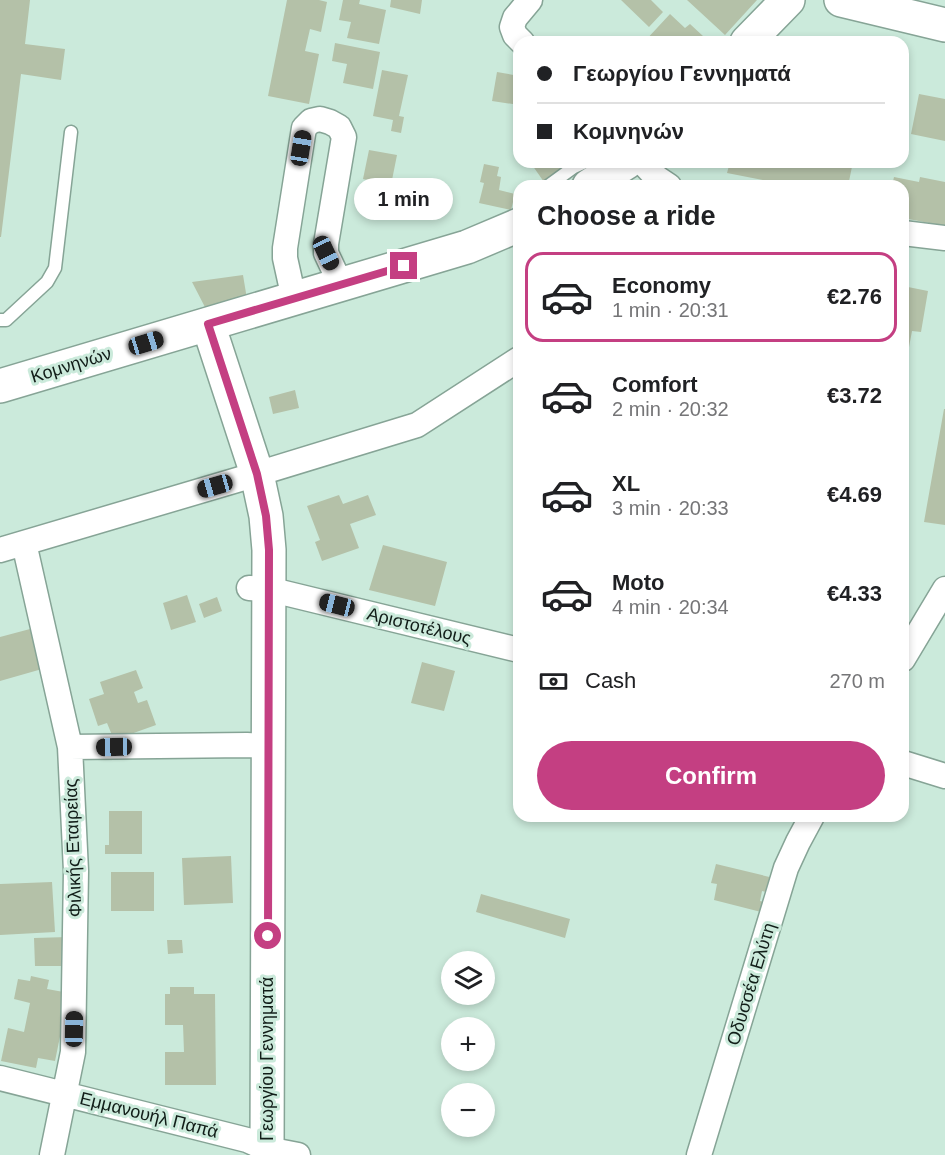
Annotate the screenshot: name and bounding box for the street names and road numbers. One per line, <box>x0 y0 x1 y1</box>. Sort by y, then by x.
street label: Κομνηνών <box>28 343 114 387</box>
street label: Αριστοτέλους <box>365 603 473 649</box>
street label: Φιλικής Εταιρείας <box>61 778 85 918</box>
street label: Οδυσσέα Ελύτη <box>723 920 779 1048</box>
street label: Γεωργίου Γεννηματά <box>257 977 277 1141</box>
street label: Εμμανουήλ Παπά <box>78 1088 220 1142</box>

